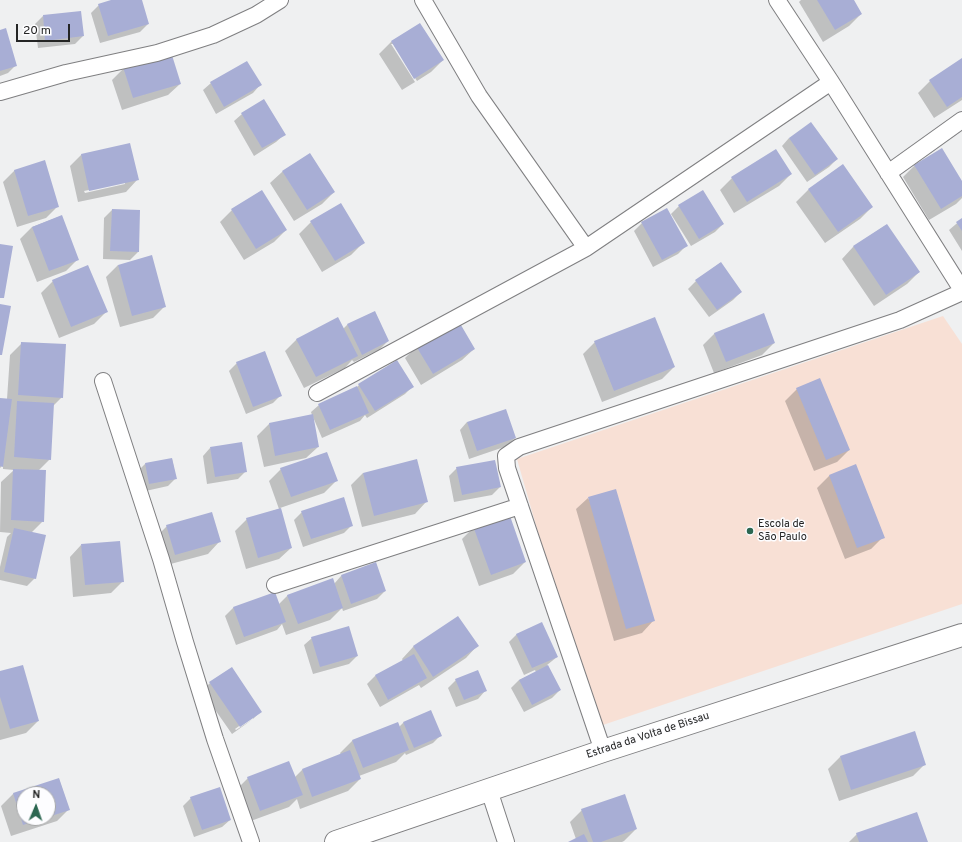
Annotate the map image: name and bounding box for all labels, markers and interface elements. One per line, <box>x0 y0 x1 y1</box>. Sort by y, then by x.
scale bar <box>18 16 72 42</box>
text: 20 m <box>23 23 51 39</box>
place label: Escola de São Paulo <box>758 518 807 544</box>
marker: Escola de São Paulo <box>745 526 755 536</box>
street label: Estrada da Volta de Bissau <box>585 710 711 762</box>
north arrow <box>16 786 56 826</box>
text: N <box>32 788 41 802</box>

